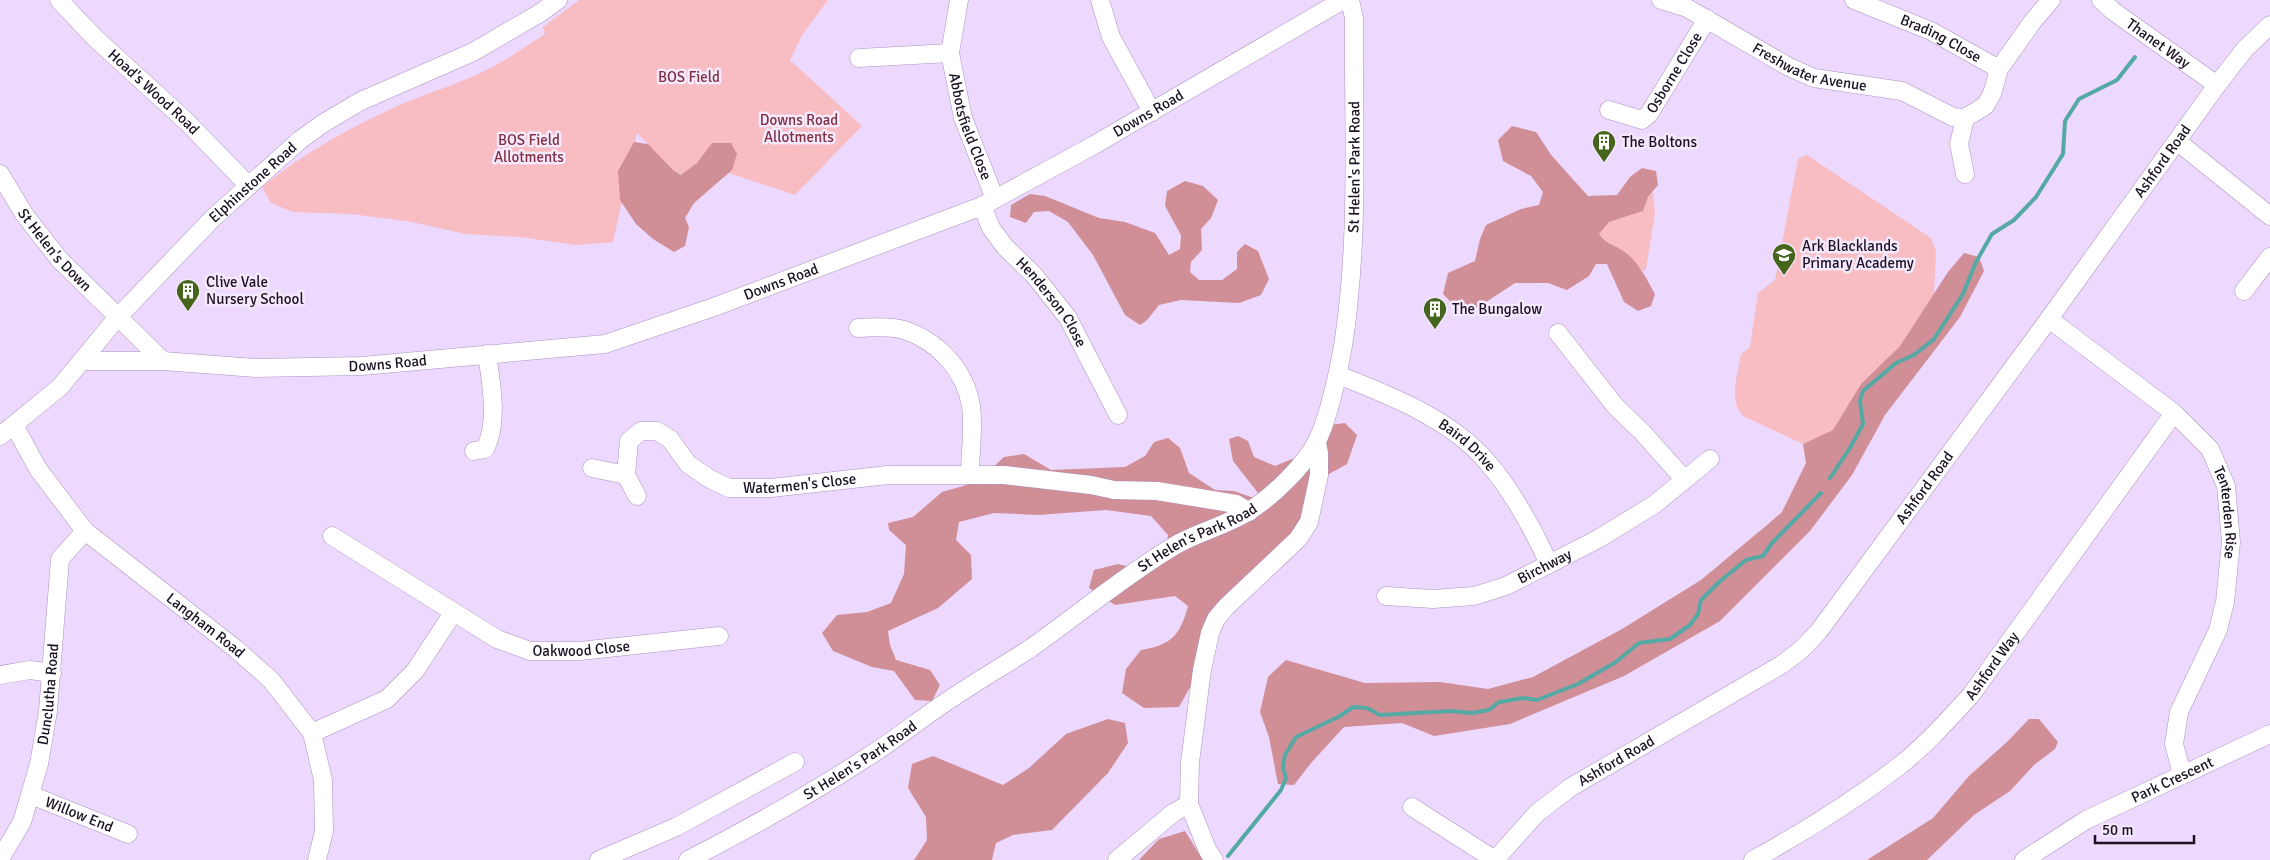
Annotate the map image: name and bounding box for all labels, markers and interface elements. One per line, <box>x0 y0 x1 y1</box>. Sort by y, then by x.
street label: Brading Close <box>1898 11 1984 66</box>
street label: Thanet Way <box>2123 14 2194 72</box>
street label: Osborne Close <box>1643 29 1706 117</box>
street label: Freshwater Avenue <box>1749 39 1868 95</box>
street label: Hoad's Wood Road <box>104 45 203 138</box>
park label: BOS Field <box>658 68 720 86</box>
street label: Abbotsfield Close <box>945 71 996 182</box>
street label: Downs Road <box>1110 86 1187 141</box>
street label: St Helen's Park Road <box>1344 101 1364 233</box>
park label: Downs Road Allotments <box>760 111 838 146</box>
street label: Ashford Road <box>2130 121 2195 201</box>
building icon: The Boltons <box>1591 129 1617 163</box>
park label: BOS Field Allotments <box>494 131 564 166</box>
place label: The Boltons <box>1622 133 1697 151</box>
street label: Elphinstone Road <box>205 138 300 226</box>
street label: St Helen's Down <box>14 205 95 295</box>
place label: Ark Blacklands Primary Academy <box>1802 237 1914 272</box>
school or university icon: Ark Blacklands Primary Academy <box>1771 242 1797 276</box>
street label: Henderson Close <box>1012 253 1090 350</box>
street label: Downs Road <box>741 259 821 304</box>
place label: Clive Vale Nursery School <box>206 273 304 308</box>
building icon: Clive Vale Nursery School <box>175 278 201 312</box>
building icon: The Bungalow <box>1422 296 1448 330</box>
place label: The Bungalow <box>1452 300 1542 318</box>
street label: Downs Road <box>348 351 428 375</box>
street label: Baird Drive <box>1435 415 1500 475</box>
street label: Ashford Road <box>1892 448 1957 527</box>
street label: Tenterden Rise <box>2210 463 2240 560</box>
street label: Watermen's Close <box>743 470 857 497</box>
street label: St Helen's Park Road <box>1134 499 1260 576</box>
street label: Birchway <box>1514 545 1575 588</box>
street label: Langham Road <box>163 589 249 662</box>
street label: Ashford Way <box>1961 628 2023 704</box>
street label: Oakwood Close <box>533 637 631 660</box>
street label: Dunclutha Road <box>33 643 62 746</box>
street label: St Helen's Park Road <box>800 717 920 804</box>
street label: Ashford Road <box>1575 732 1658 790</box>
street label: Park Crescent <box>2128 753 2216 807</box>
street label: Willow End <box>43 793 116 836</box>
scale bar <box>2095 812 2194 844</box>
text: 50 m <box>2102 821 2133 839</box>

